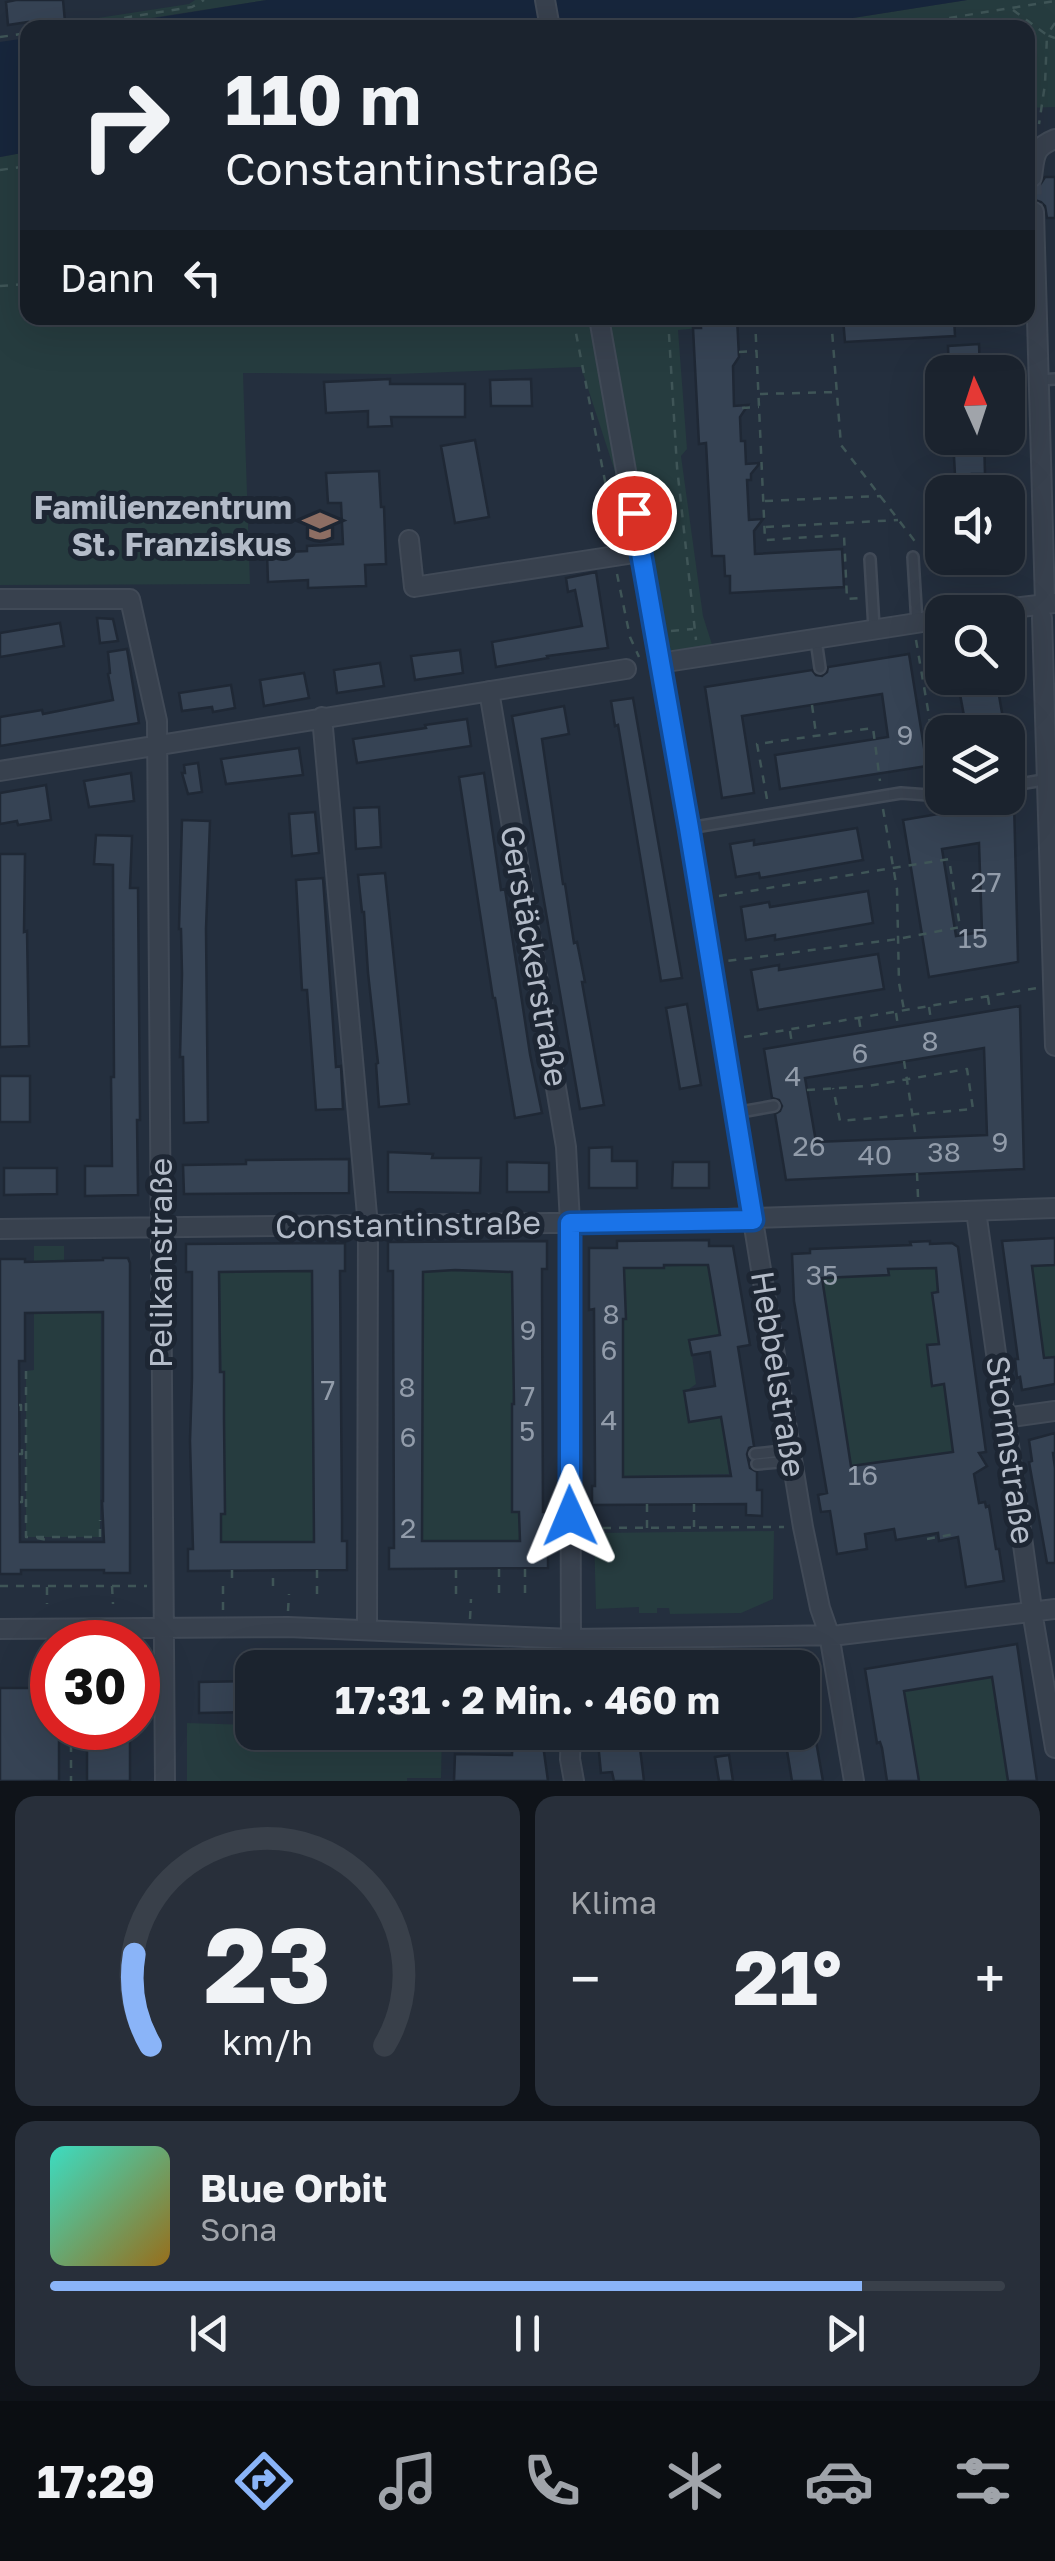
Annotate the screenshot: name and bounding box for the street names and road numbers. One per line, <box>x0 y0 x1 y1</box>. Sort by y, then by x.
street label: Gerstäckerstraße <box>493 822 577 1089</box>
street label: Pelikanstraße <box>141 1158 179 1368</box>
street label: Constantinstraße <box>275 1203 541 1245</box>
street label: Hebbelstraße <box>744 1268 814 1480</box>
street label: Stormstraße <box>979 1353 1043 1546</box>

